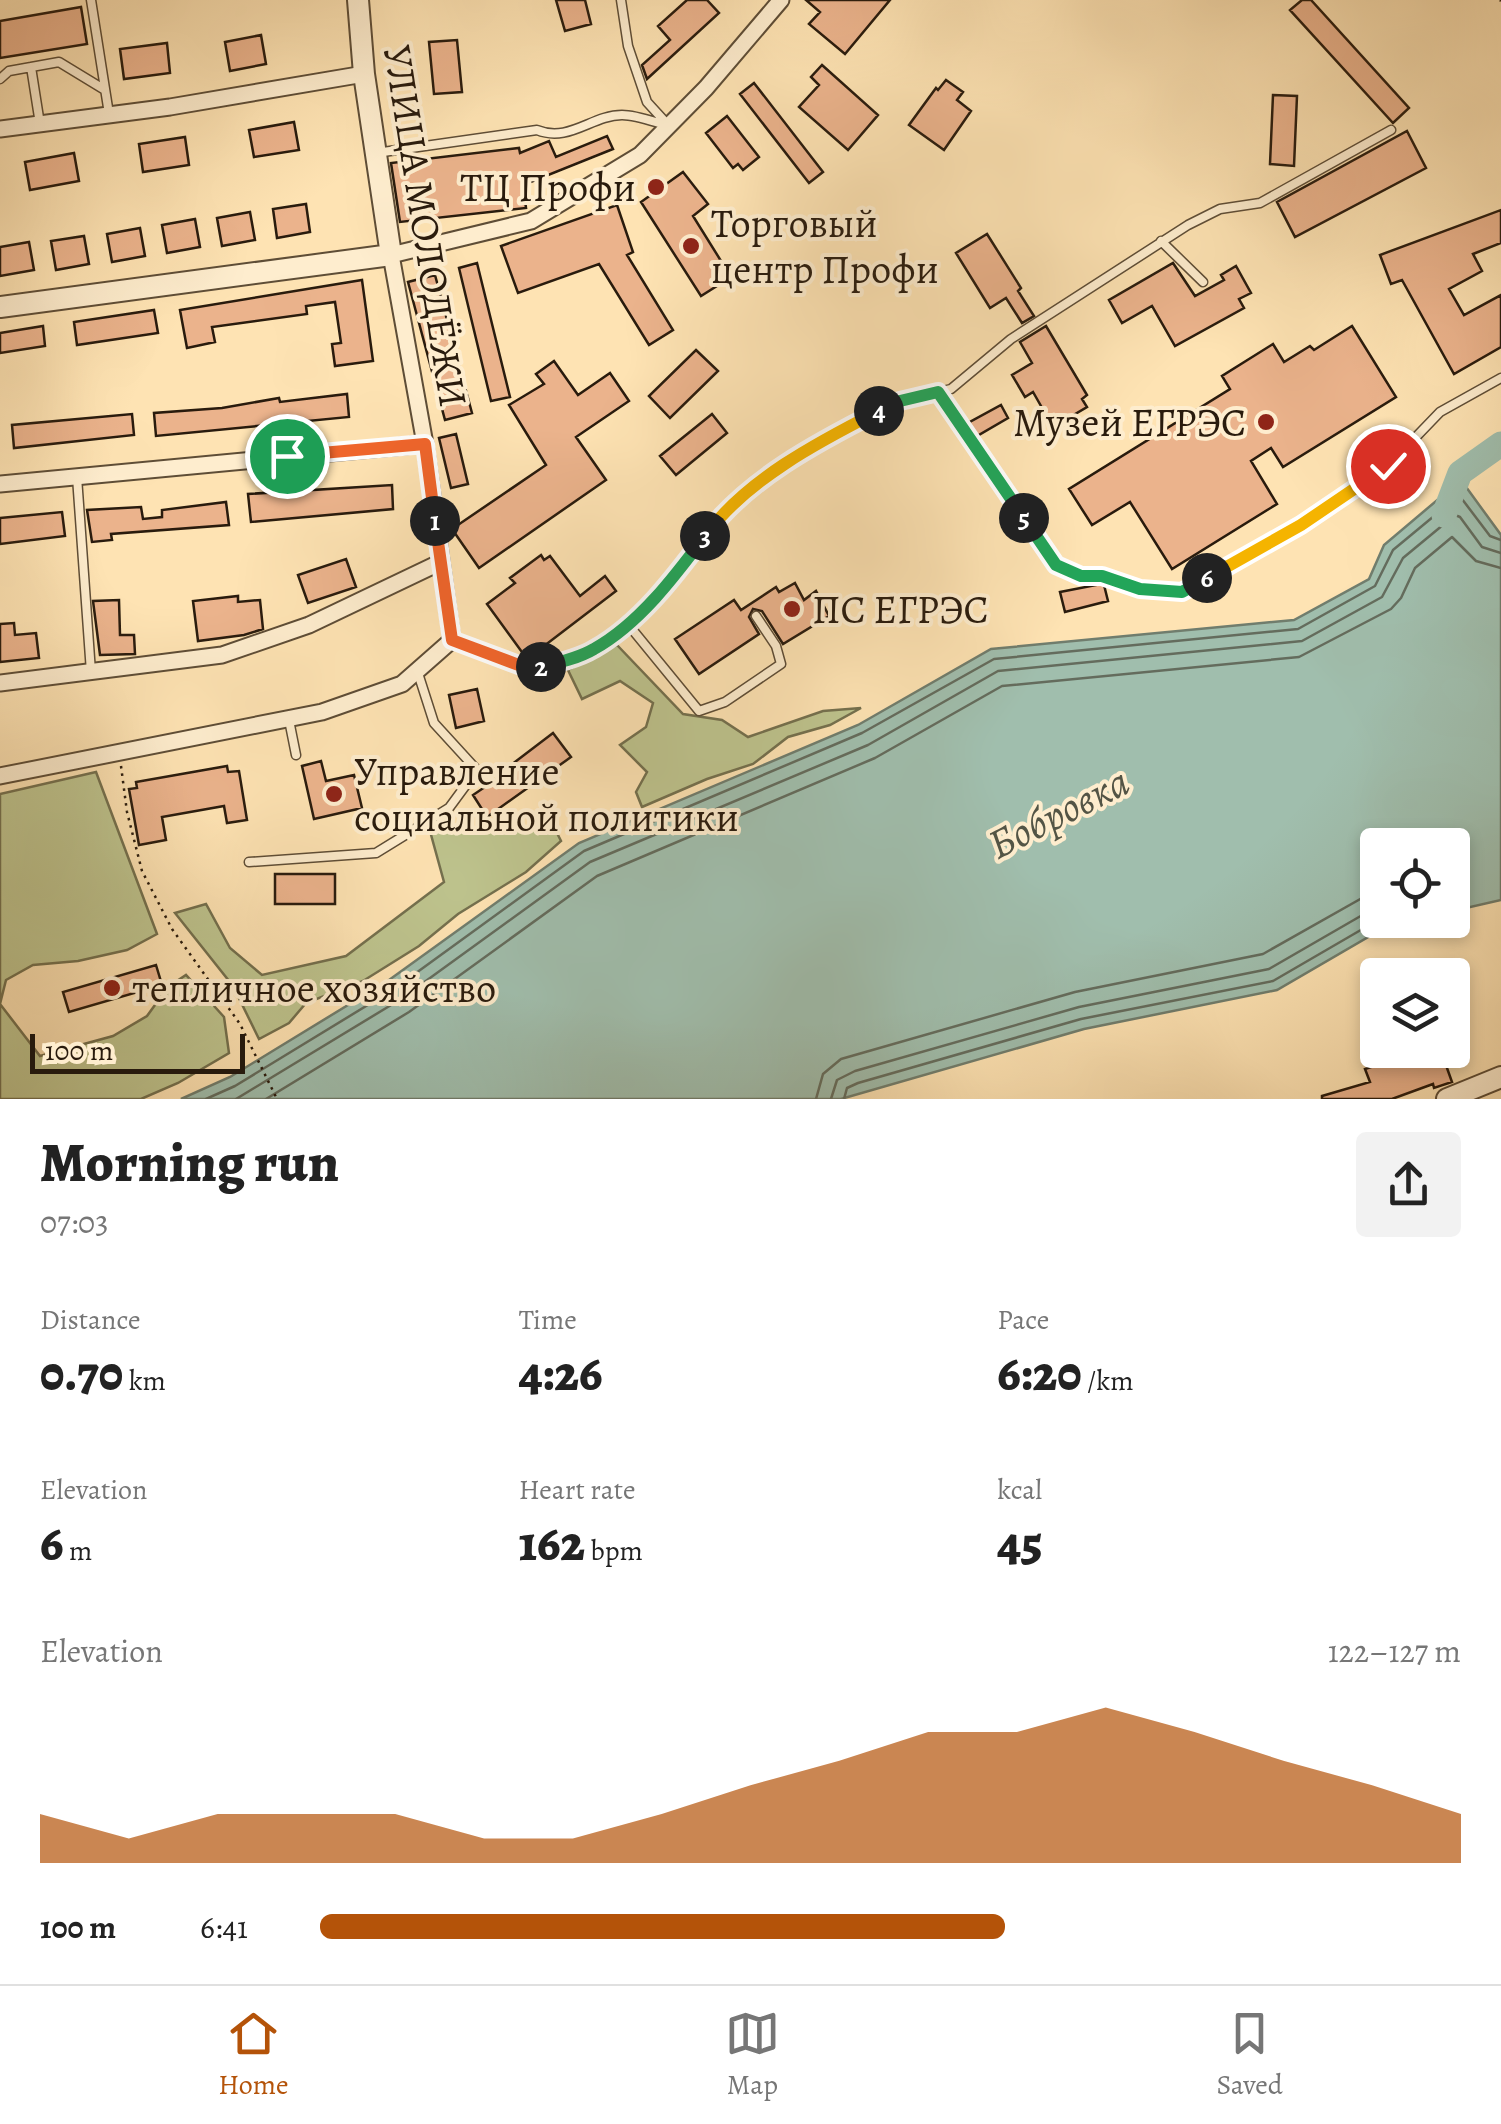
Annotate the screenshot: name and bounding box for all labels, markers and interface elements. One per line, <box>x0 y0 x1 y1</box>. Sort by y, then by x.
street label: УЛИЦА МОЛОДЁЖИ <box>370 41 481 411</box>
place label: ТЦ Профи <box>460 160 636 215</box>
marker: ТЦ Профи <box>645 176 667 198</box>
place label: Торговый центр Профи <box>711 196 939 297</box>
marker: Торговый центр Профи <box>680 235 702 257</box>
pin: 4 <box>854 386 904 436</box>
text: 4 <box>872 392 886 430</box>
place label: Музей ЕГРЭС <box>1013 395 1246 450</box>
marker: Музей ЕГРЭС <box>1255 411 1277 433</box>
pin <box>245 414 330 499</box>
pin <box>1346 424 1431 509</box>
icon: arrive <box>260 429 315 484</box>
icon: check <box>1361 439 1416 494</box>
pin: 5 <box>999 493 1049 543</box>
pin: 1 <box>410 496 460 546</box>
text: 5 <box>1018 499 1030 537</box>
text: 1 <box>430 502 440 540</box>
pin: 3 <box>680 511 730 561</box>
text: 3 <box>699 517 711 555</box>
pin: 6 <box>1182 553 1232 603</box>
text: 6 <box>1200 559 1214 597</box>
place label: ПС ЕГРЭС <box>812 582 988 637</box>
marker: ПС ЕГРЭС <box>781 598 803 620</box>
pin: 2 <box>516 642 566 692</box>
text: 2 <box>534 648 548 686</box>
place label: Управление социальной политики <box>354 744 739 845</box>
water label: Бобровка <box>978 753 1139 872</box>
marker: Управление социальной политики <box>323 783 345 805</box>
map controls <box>1360 828 1470 1068</box>
button: locate <box>1360 828 1470 938</box>
button: layers <box>1360 958 1470 1068</box>
place label: тепличное хозяйство <box>132 961 496 1016</box>
marker: тепличное хозяйство <box>101 977 123 999</box>
scale bar <box>30 1029 245 1074</box>
text: 100 m <box>45 1032 113 1070</box>
text: Morning run <box>40 1125 339 1200</box>
button: share <box>1356 1132 1461 1237</box>
text: 07:03 <box>40 1200 108 1244</box>
text: Distance <box>40 1301 140 1339</box>
text: Time <box>519 1301 577 1339</box>
text: Pace <box>997 1301 1049 1339</box>
text: 0.70 <box>40 1339 123 1407</box>
text: 4:26 <box>519 1339 602 1407</box>
text: 6:20 <box>997 1339 1081 1407</box>
text: km <box>123 1362 166 1400</box>
text: /km <box>1081 1362 1133 1400</box>
text: Elevation <box>40 1471 147 1509</box>
text: Heart rate <box>519 1471 636 1509</box>
text: kcal <box>997 1471 1042 1509</box>
text: 6 <box>40 1509 64 1577</box>
text: 162 <box>519 1509 585 1577</box>
text: 45 <box>997 1509 1043 1577</box>
text: m <box>64 1532 92 1570</box>
text: bpm <box>585 1532 643 1570</box>
text: Elevation <box>40 1629 163 1673</box>
text: 122–127 m <box>1328 1629 1461 1673</box>
text: 100 m <box>40 1905 116 1949</box>
text: 6:41 <box>200 1905 248 1949</box>
tab: Home <box>218 2006 289 2104</box>
tab: Map <box>725 2006 780 2104</box>
tab: Saved <box>1216 2006 1283 2104</box>

